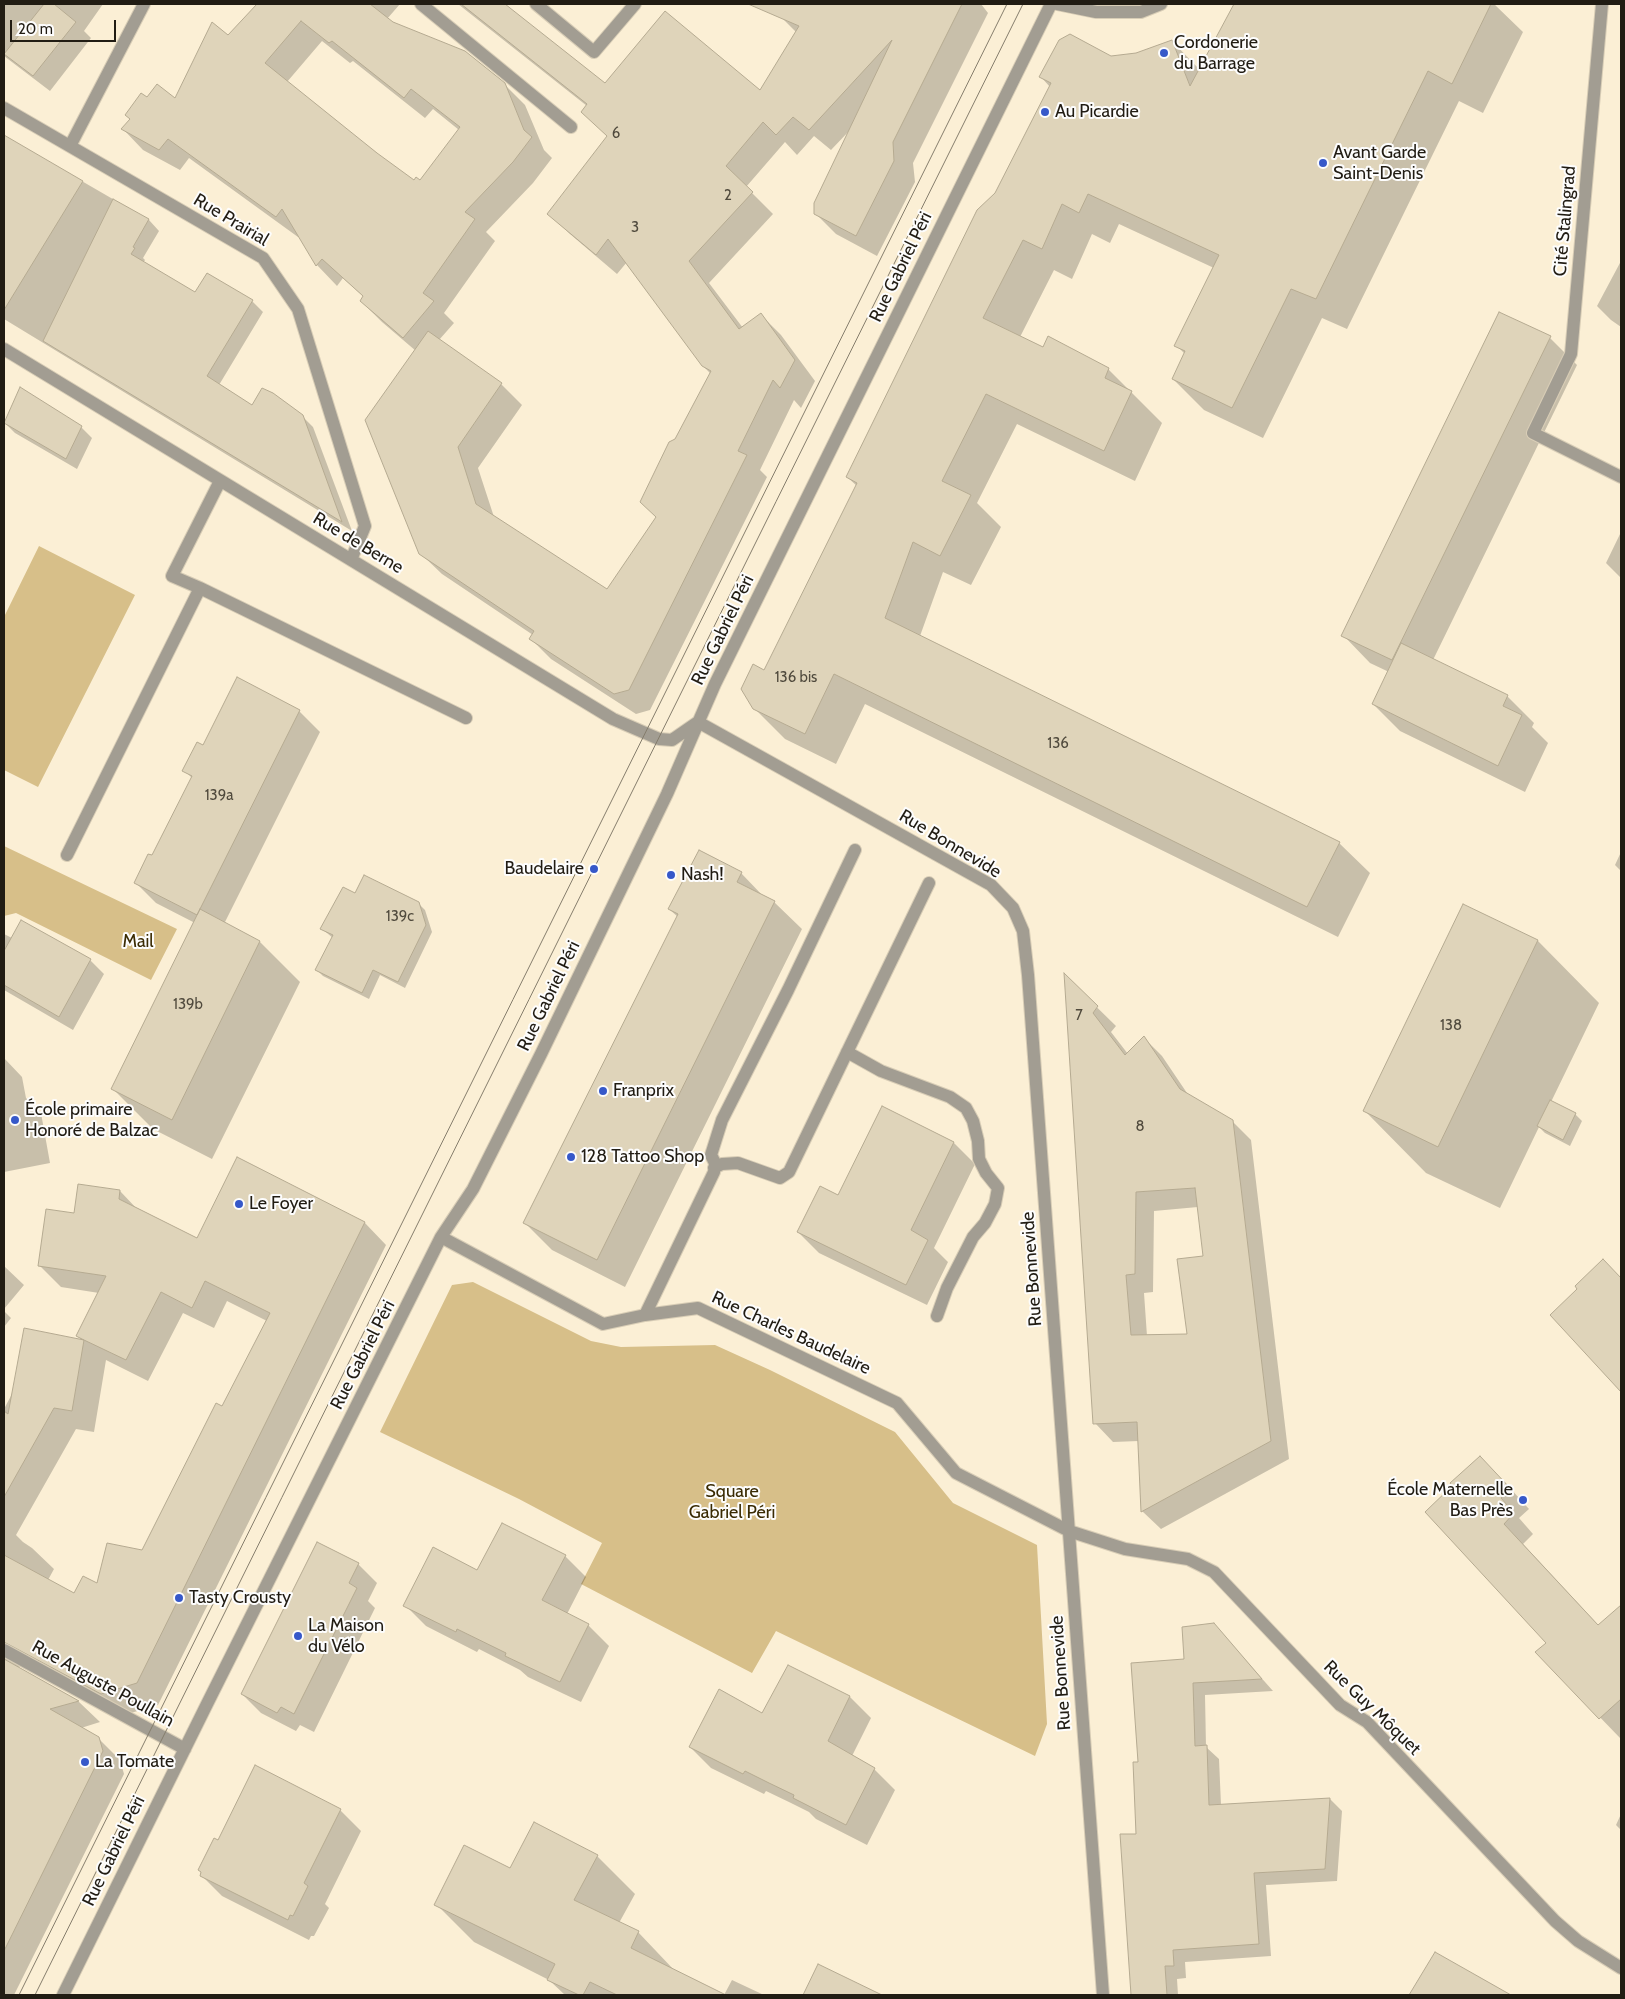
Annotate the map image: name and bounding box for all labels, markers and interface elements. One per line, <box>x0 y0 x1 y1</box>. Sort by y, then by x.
scale bar <box>12 10 119 42</box>
text: 20 m <box>18 20 53 38</box>
place label: Cordonerie du Barrage <box>1174 32 1258 74</box>
marker: Cordonerie du Barrage <box>1158 47 1170 59</box>
place label: Au Picardie <box>1055 101 1139 123</box>
marker: Au Picardie <box>1039 106 1051 118</box>
house number: 6 <box>612 125 620 143</box>
place label: Avant Garde Saint-Denis <box>1333 142 1426 184</box>
marker: Avant Garde Saint-Denis <box>1317 157 1329 169</box>
street label: Cité Stalingrad <box>1549 165 1581 277</box>
house number: 2 <box>724 187 732 205</box>
street label: Rue Prairial <box>189 189 273 251</box>
street label: Rue Gabriel Péri <box>865 208 937 326</box>
house number: 3 <box>631 219 639 237</box>
street label: Rue de Berne <box>309 508 407 578</box>
street label: Rue Gabriel Péri <box>687 571 759 689</box>
house number: 136 bis <box>775 669 817 687</box>
house number: 136 <box>1047 735 1069 753</box>
house number: 139a <box>205 787 233 805</box>
street label: Rue Bonnevide <box>895 805 1005 883</box>
place label: Baudelaire <box>505 858 584 880</box>
marker: Baudelaire <box>588 863 600 875</box>
place label: Nash! <box>681 864 724 886</box>
marker: Nash! <box>665 869 677 881</box>
house number: 139c <box>386 908 414 926</box>
park label: Mail <box>122 931 154 953</box>
street label: Rue Gabriel Péri <box>513 937 585 1055</box>
house number: 139b <box>173 996 203 1014</box>
house number: 7 <box>1075 1007 1083 1025</box>
house number: 138 <box>1440 1017 1462 1035</box>
place label: Franprix <box>613 1080 674 1102</box>
marker: Franprix <box>597 1085 609 1097</box>
place label: École primaire Honoré de Balzac <box>25 1099 158 1142</box>
marker: École primaire Honoré de Balzac <box>9 1114 21 1126</box>
house number: 8 <box>1135 1118 1145 1136</box>
place label: 128 Tattoo Shop <box>581 1146 704 1168</box>
marker: 128 Tattoo Shop <box>565 1151 577 1163</box>
place label: Le Foyer <box>249 1193 313 1215</box>
marker: Le Foyer <box>233 1198 245 1210</box>
street label: Rue Bonnevide <box>1017 1211 1047 1327</box>
street label: Rue Charles Baudelaire <box>708 1287 874 1379</box>
street label: Rue Gabriel Péri <box>326 1297 400 1413</box>
place label: École Maternelle Bas Près <box>1387 1479 1513 1522</box>
park label: Square Gabriel Péri <box>689 1481 775 1524</box>
marker: École Maternelle Bas Près <box>1517 1494 1529 1506</box>
place label: Tasty Crousty <box>189 1587 291 1609</box>
marker: Tasty Crousty <box>173 1592 185 1604</box>
place label: La Maison du Vélo <box>308 1615 384 1658</box>
street label: Rue Bonnevide <box>1046 1615 1076 1731</box>
marker: La Maison du Vélo <box>292 1630 304 1642</box>
street label: Rue Auguste Poullain <box>28 1636 178 1732</box>
street label: Rue Guy Môquet <box>1319 1656 1425 1760</box>
place label: La Tomate <box>95 1751 174 1773</box>
marker: La Tomate <box>79 1756 91 1768</box>
street label: Rue Gabriel Péri <box>78 1792 150 1910</box>

